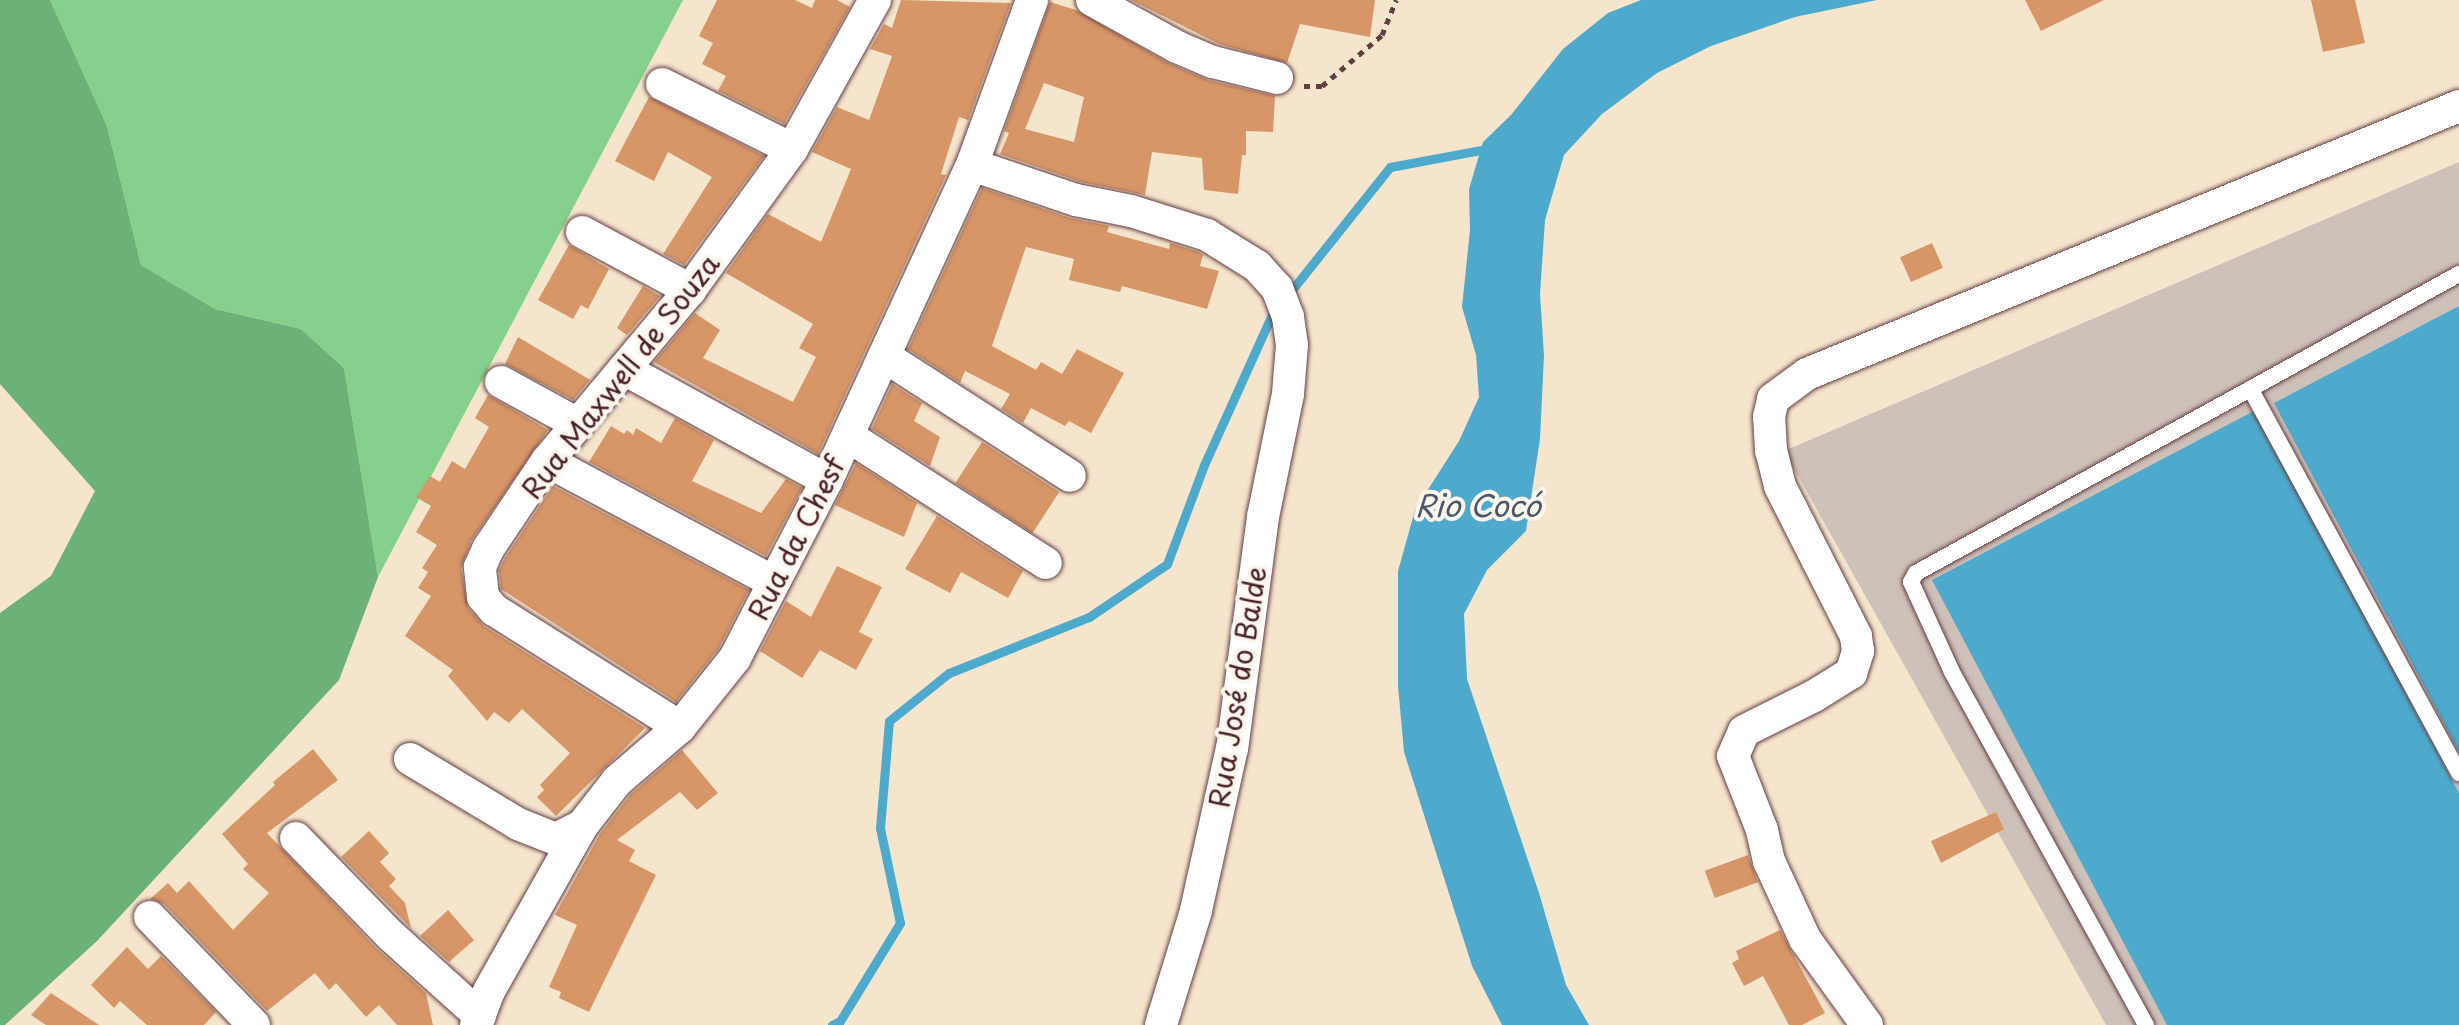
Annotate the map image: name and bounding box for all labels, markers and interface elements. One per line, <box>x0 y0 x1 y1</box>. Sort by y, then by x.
street label: Rua Maxwell de Souza <box>513 246 727 506</box>
street label: Rua da Chesf <box>740 449 852 627</box>
water label: Rio Cocó <box>1414 487 1542 523</box>
street label: Rua José do Balde <box>1201 563 1273 811</box>

